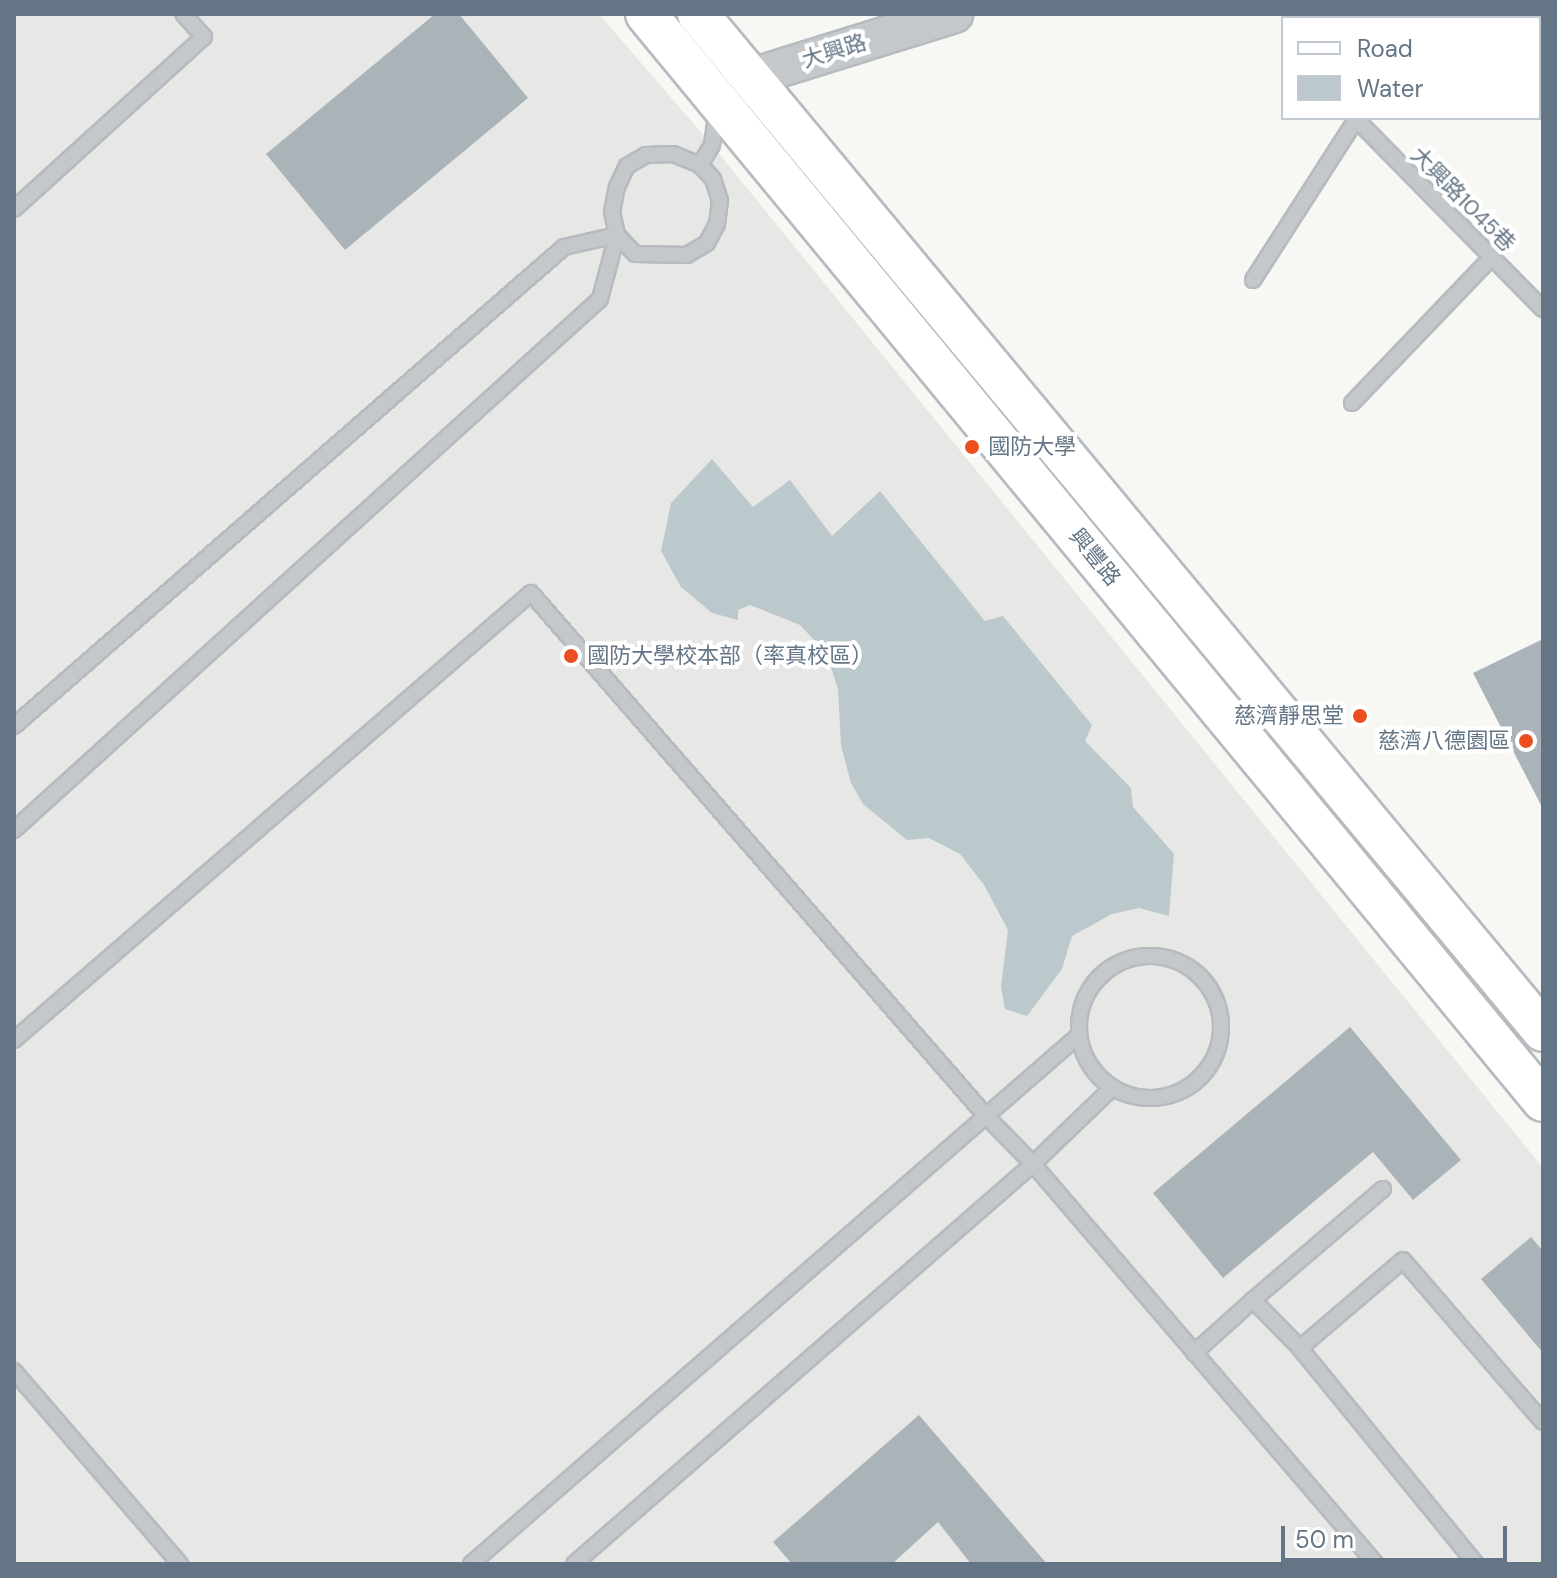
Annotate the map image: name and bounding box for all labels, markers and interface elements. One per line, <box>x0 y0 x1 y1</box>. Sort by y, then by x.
legend <box>1281 16 1541 120</box>
street label: 大興路 <box>799 29 869 73</box>
text: Road <box>1357 33 1413 64</box>
text: Water <box>1357 73 1423 104</box>
street label: 大興路1045巷 <box>1405 141 1521 257</box>
place label: 國防大學 <box>988 434 1076 460</box>
marker: 國防大學 <box>963 438 981 456</box>
street label: 興豐路 <box>1064 523 1126 591</box>
place label: 國防大學校本部（率真校區） <box>587 643 873 669</box>
marker: 國防大學校本部（率真校區） <box>562 647 580 665</box>
place label: 慈濟靜思堂 <box>1234 703 1344 729</box>
marker: 慈濟靜思堂 <box>1351 707 1369 725</box>
place label: 慈濟八德園區 <box>1378 728 1510 754</box>
marker: 慈濟八德園區 <box>1517 732 1535 750</box>
scale bar <box>1285 1510 1511 1560</box>
text: 50 m <box>1295 1524 1354 1555</box>

